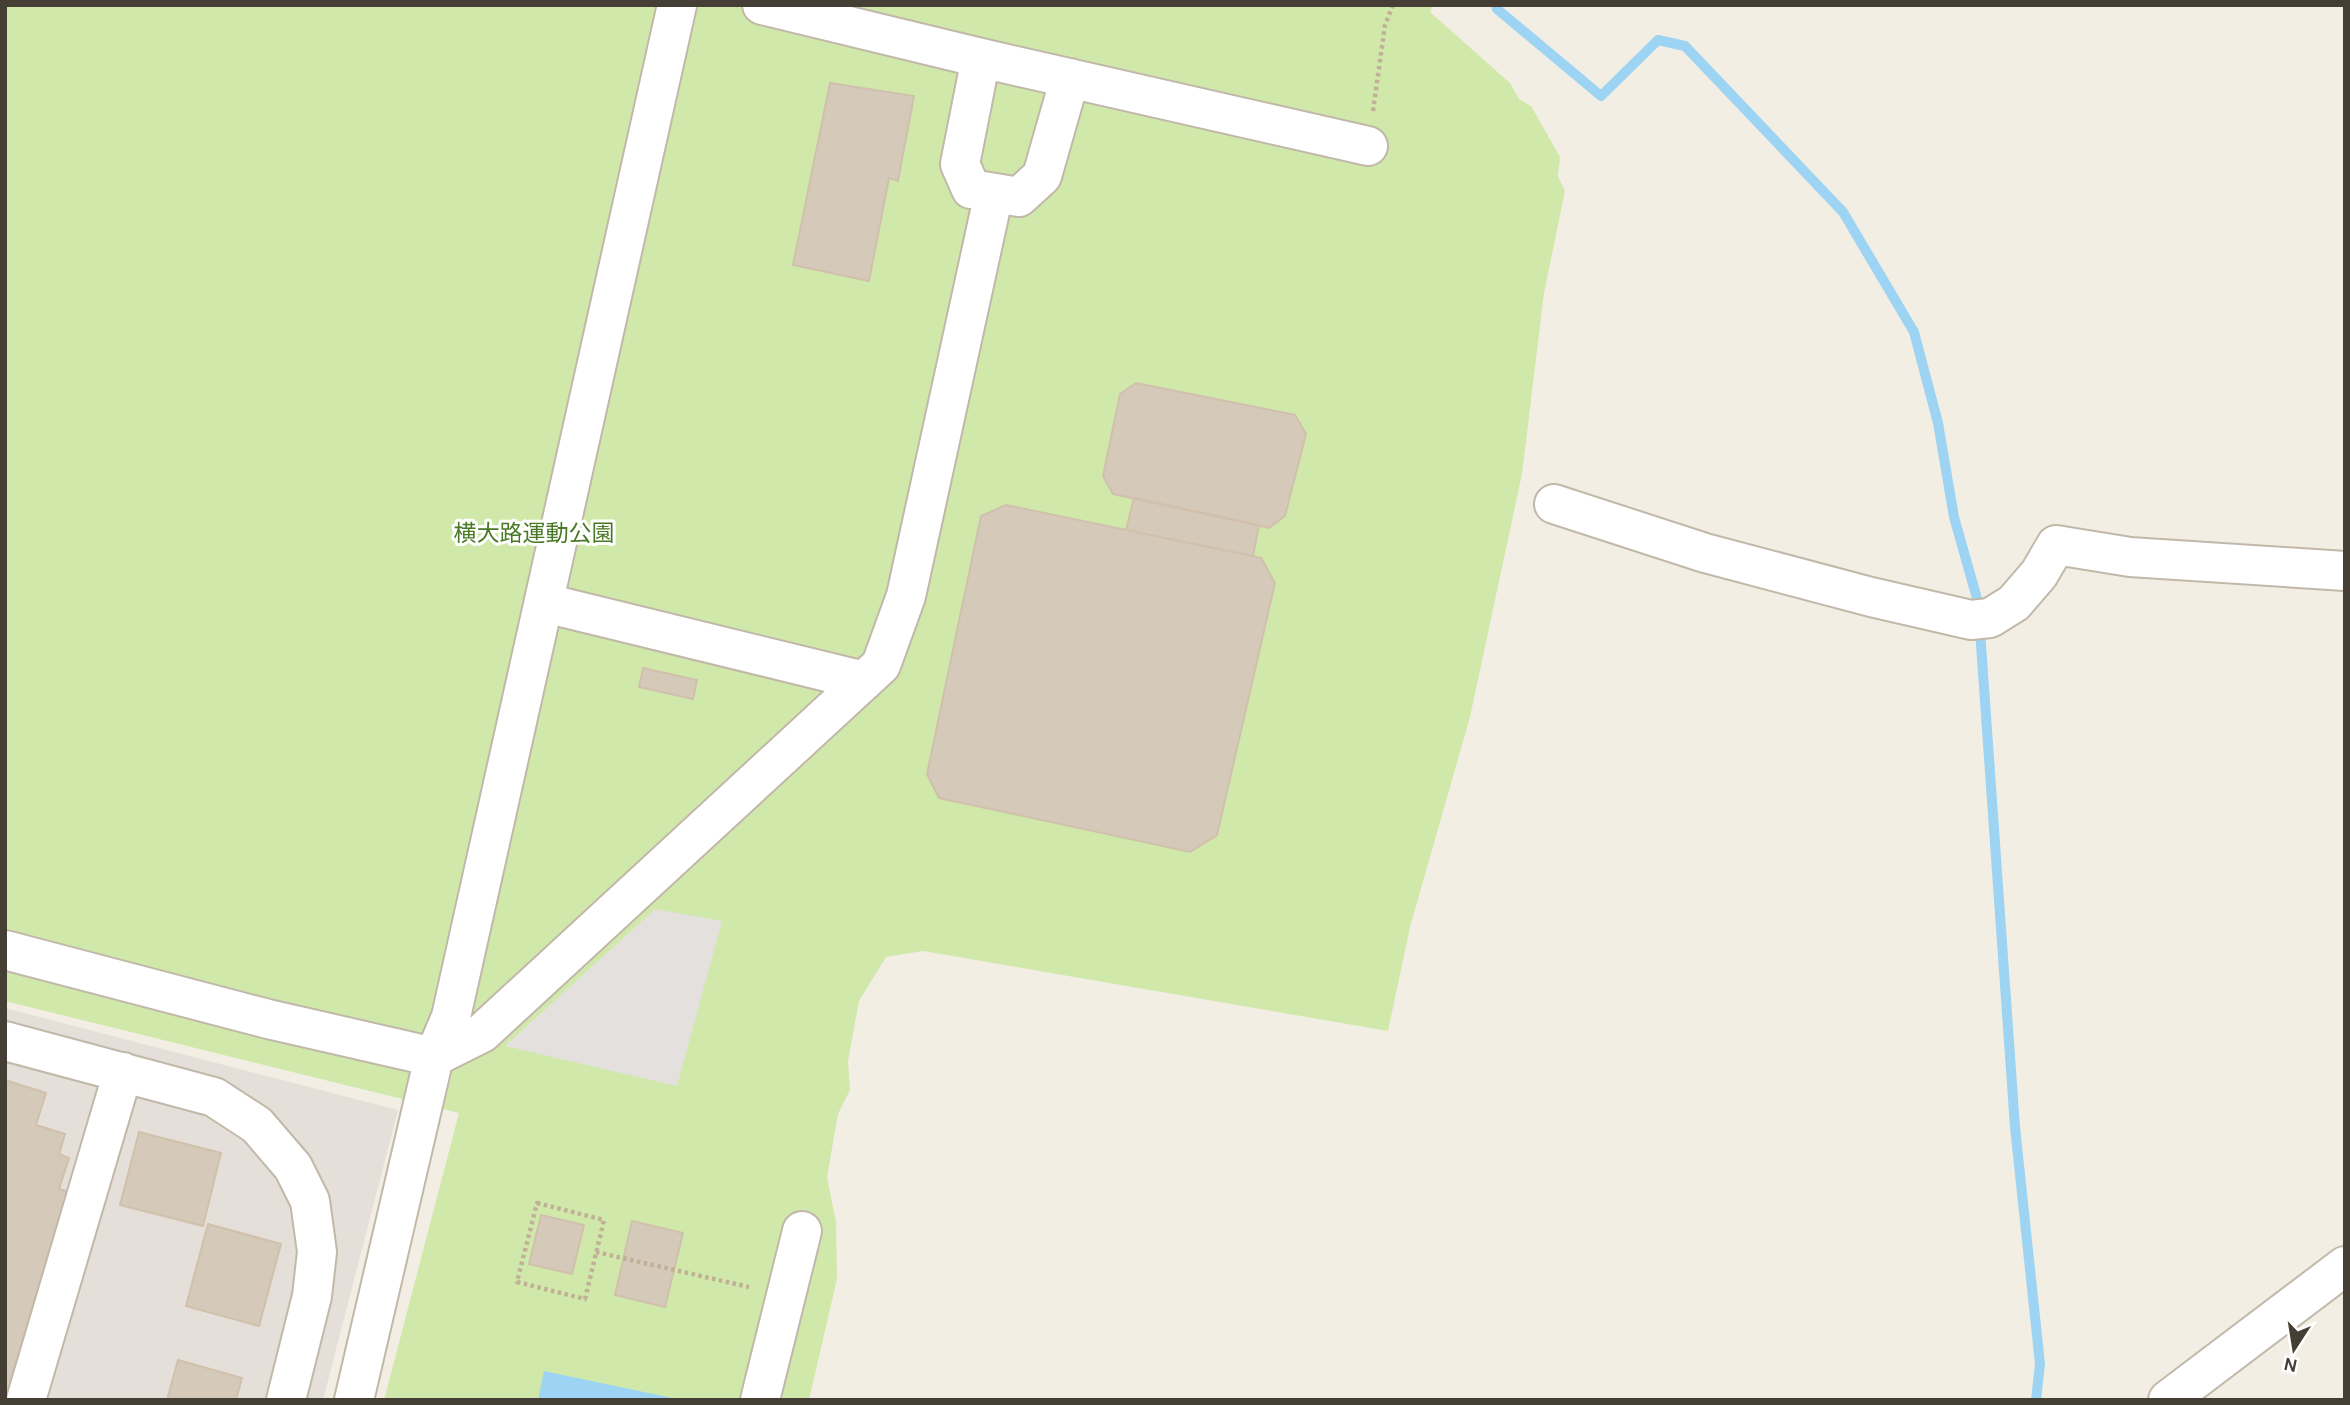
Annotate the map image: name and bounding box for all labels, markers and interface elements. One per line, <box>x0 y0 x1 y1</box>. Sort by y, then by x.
park label: 横大路運動公園 <box>454 520 615 547</box>
north arrow <box>2259 1314 2329 1384</box>
text: N <box>2282 1352 2300 1377</box>

